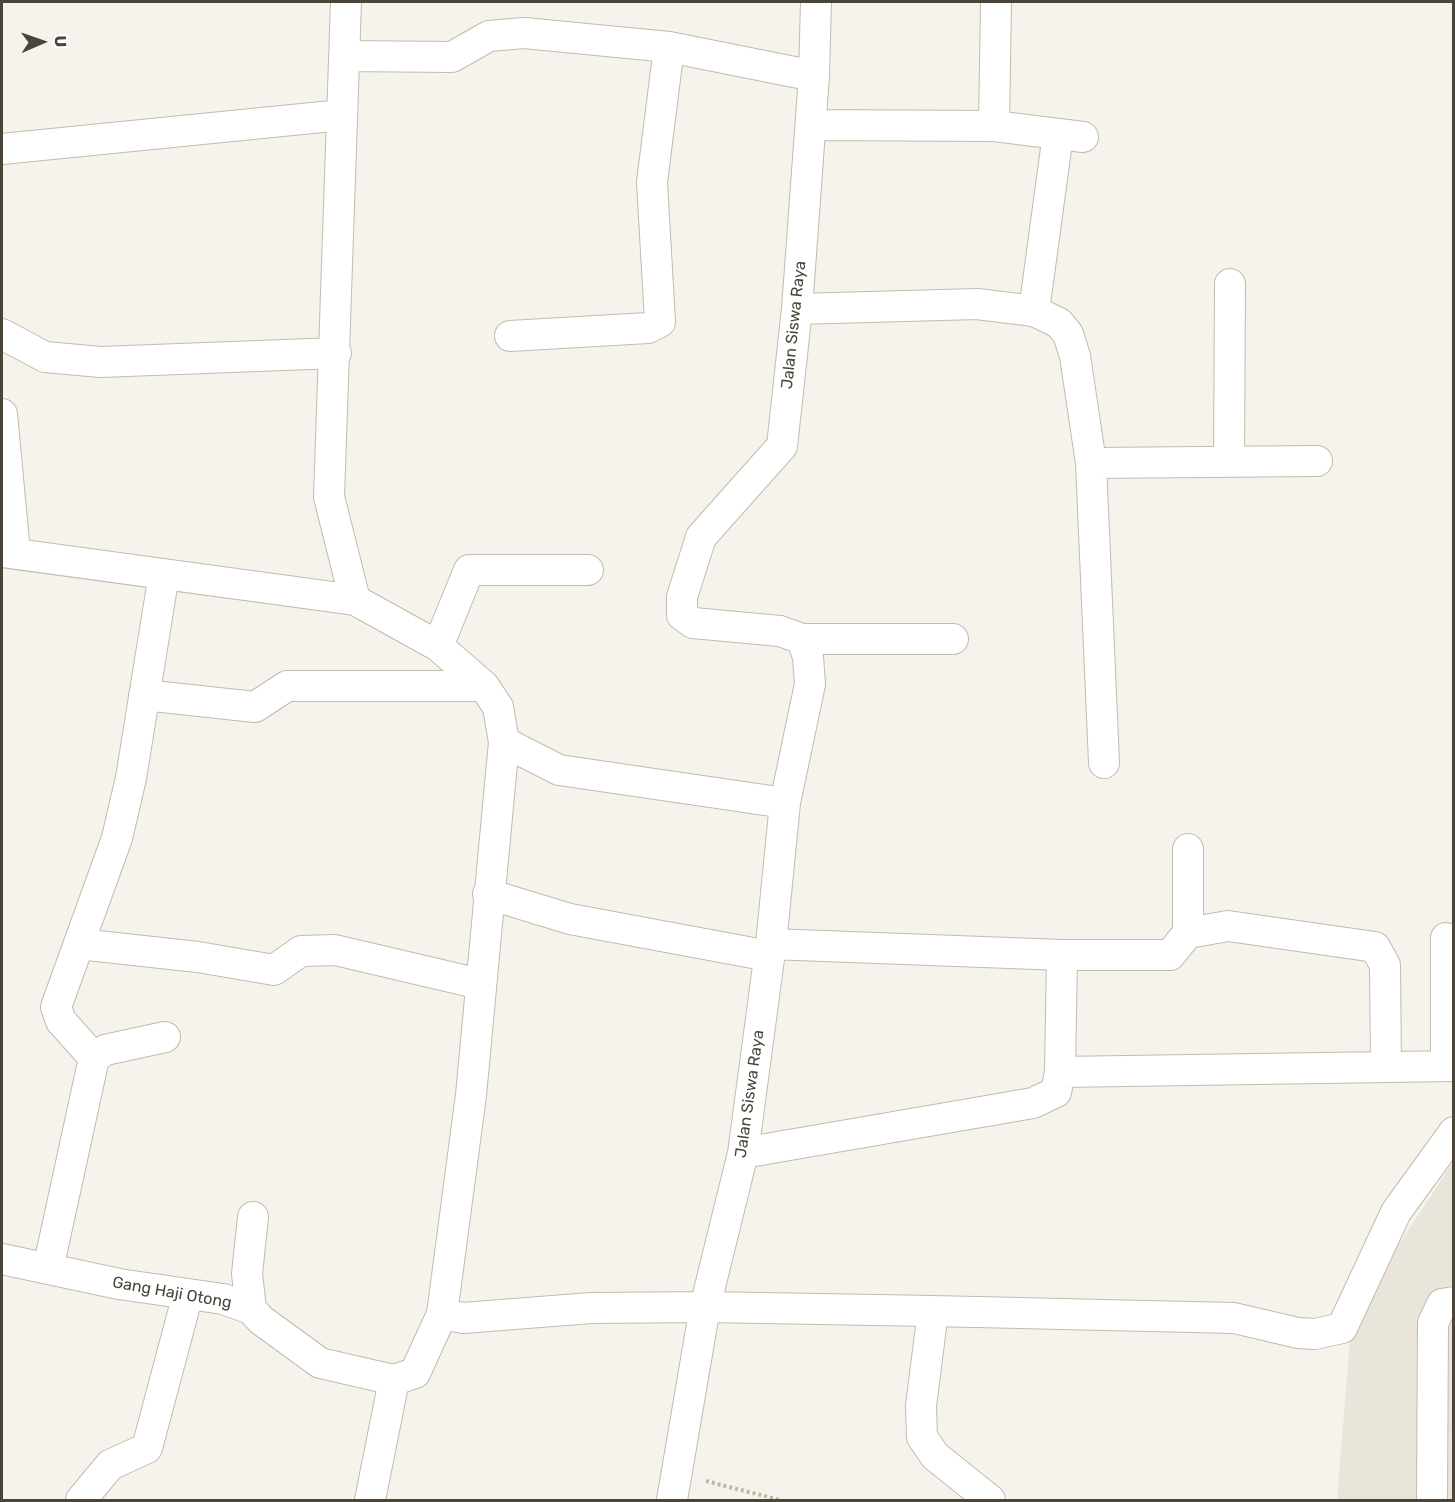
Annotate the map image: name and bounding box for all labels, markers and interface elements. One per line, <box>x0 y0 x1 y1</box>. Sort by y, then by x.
north arrow <box>12 12 72 72</box>
text: U <box>51 35 70 47</box>
street label: Jalan Siswa Raya <box>778 260 810 390</box>
street label: Jalan Siswa Raya <box>732 1029 768 1159</box>
street label: Gang Haji Otong <box>111 1273 233 1313</box>

